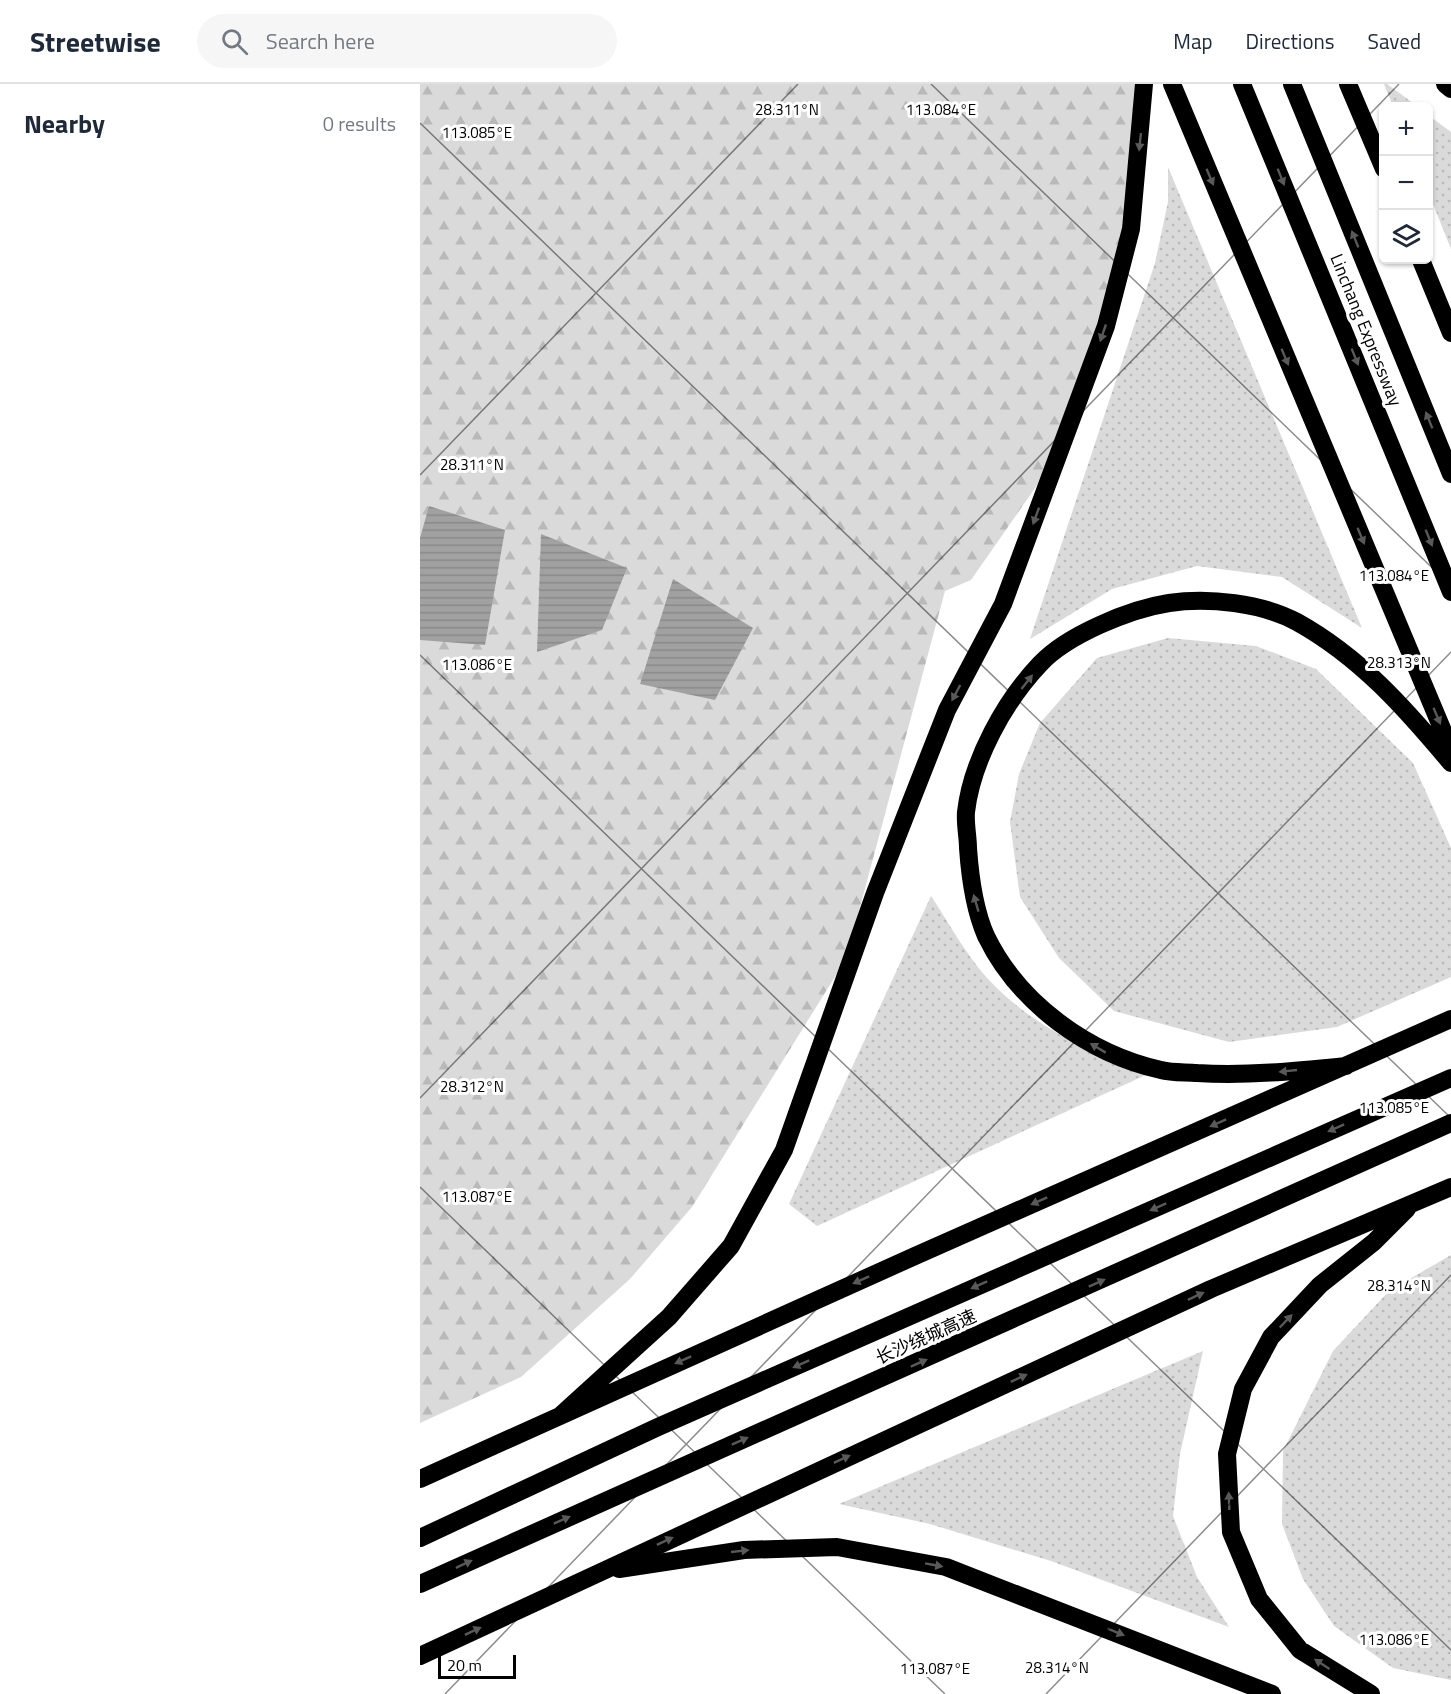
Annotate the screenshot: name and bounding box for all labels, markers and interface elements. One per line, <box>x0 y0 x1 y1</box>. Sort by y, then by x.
search box <box>197 14 617 68</box>
text: Streetwise <box>30 20 161 63</box>
text: Search here <box>266 24 375 58</box>
icon: search <box>218 25 251 58</box>
text: Map <box>1173 25 1213 57</box>
text: Directions <box>1246 25 1335 57</box>
text: Saved <box>1368 25 1421 57</box>
text: 28.311°N <box>755 98 819 121</box>
text: 113.084°E <box>906 98 976 121</box>
map controls <box>1379 102 1433 264</box>
button: + <box>1379 102 1433 156</box>
text: Nearby <box>24 104 105 143</box>
text: 0 results <box>323 108 396 139</box>
text: 113.085°E <box>442 121 512 144</box>
one-way arrow <box>1135 133 1145 152</box>
button: − <box>1379 156 1433 210</box>
one-way arrow <box>1205 168 1215 186</box>
one-way arrow <box>1277 168 1286 186</box>
button: layers <box>1379 210 1433 264</box>
one-way arrow <box>1350 230 1359 248</box>
street label: Linchang Expressway <box>1324 250 1409 410</box>
one-way arrow <box>1098 324 1108 342</box>
one-way arrow <box>1281 348 1290 365</box>
one-way arrow <box>1350 349 1360 367</box>
one-way arrow <box>1424 410 1434 428</box>
text: 28.311°N <box>440 453 504 476</box>
one-way arrow <box>1031 507 1040 525</box>
one-way arrow <box>1356 528 1366 546</box>
one-way arrow <box>1425 529 1434 547</box>
text: 113.084°E <box>1359 564 1429 587</box>
text: 28.313°N <box>1367 651 1431 674</box>
text: 113.086°E <box>442 653 512 676</box>
one-way arrow <box>1020 674 1033 690</box>
one-way arrow <box>951 685 961 702</box>
one-way arrow <box>1433 707 1442 725</box>
one-way arrow <box>971 894 981 912</box>
one-way arrow <box>1090 1042 1106 1053</box>
one-way arrow <box>1279 1066 1298 1076</box>
text: 28.312°N <box>440 1075 504 1098</box>
text: 113.085°E <box>1359 1096 1429 1119</box>
one-way arrow <box>1209 1118 1226 1127</box>
one-way arrow <box>1328 1124 1345 1133</box>
text: 113.087°E <box>442 1185 512 1208</box>
one-way arrow <box>1030 1196 1048 1206</box>
one-way arrow <box>1148 1202 1166 1212</box>
text: 28.314°N <box>1367 1274 1431 1297</box>
one-way arrow <box>853 1276 870 1285</box>
one-way arrow <box>1088 1278 1106 1288</box>
one-way arrow <box>971 1281 988 1290</box>
one-way arrow <box>1187 1292 1204 1301</box>
street label: 长沙绕城高速 <box>871 1302 981 1371</box>
one-way arrow <box>1279 1314 1293 1328</box>
one-way arrow <box>675 1356 692 1365</box>
one-way arrow <box>910 1358 927 1367</box>
one-way arrow <box>791 1359 809 1369</box>
one-way arrow <box>1010 1373 1027 1382</box>
one-way arrow <box>732 1437 749 1446</box>
one-way arrow <box>833 1455 850 1464</box>
one-way arrow <box>1225 1491 1234 1510</box>
one-way arrow <box>553 1515 571 1525</box>
one-way arrow <box>656 1537 673 1546</box>
one-way arrow <box>731 1546 750 1556</box>
one-way arrow <box>456 1559 474 1569</box>
one-way arrow <box>924 1560 943 1569</box>
one-way arrow <box>464 1626 481 1635</box>
one-way arrow <box>1107 1628 1125 1638</box>
text: 113.086°E <box>1359 1628 1429 1651</box>
scale bar <box>438 1652 516 1680</box>
text: 20 m <box>447 1653 482 1677</box>
text: 28.314°N <box>1025 1656 1089 1679</box>
text: 113.087°E <box>900 1657 970 1680</box>
one-way arrow <box>1313 1658 1330 1669</box>

